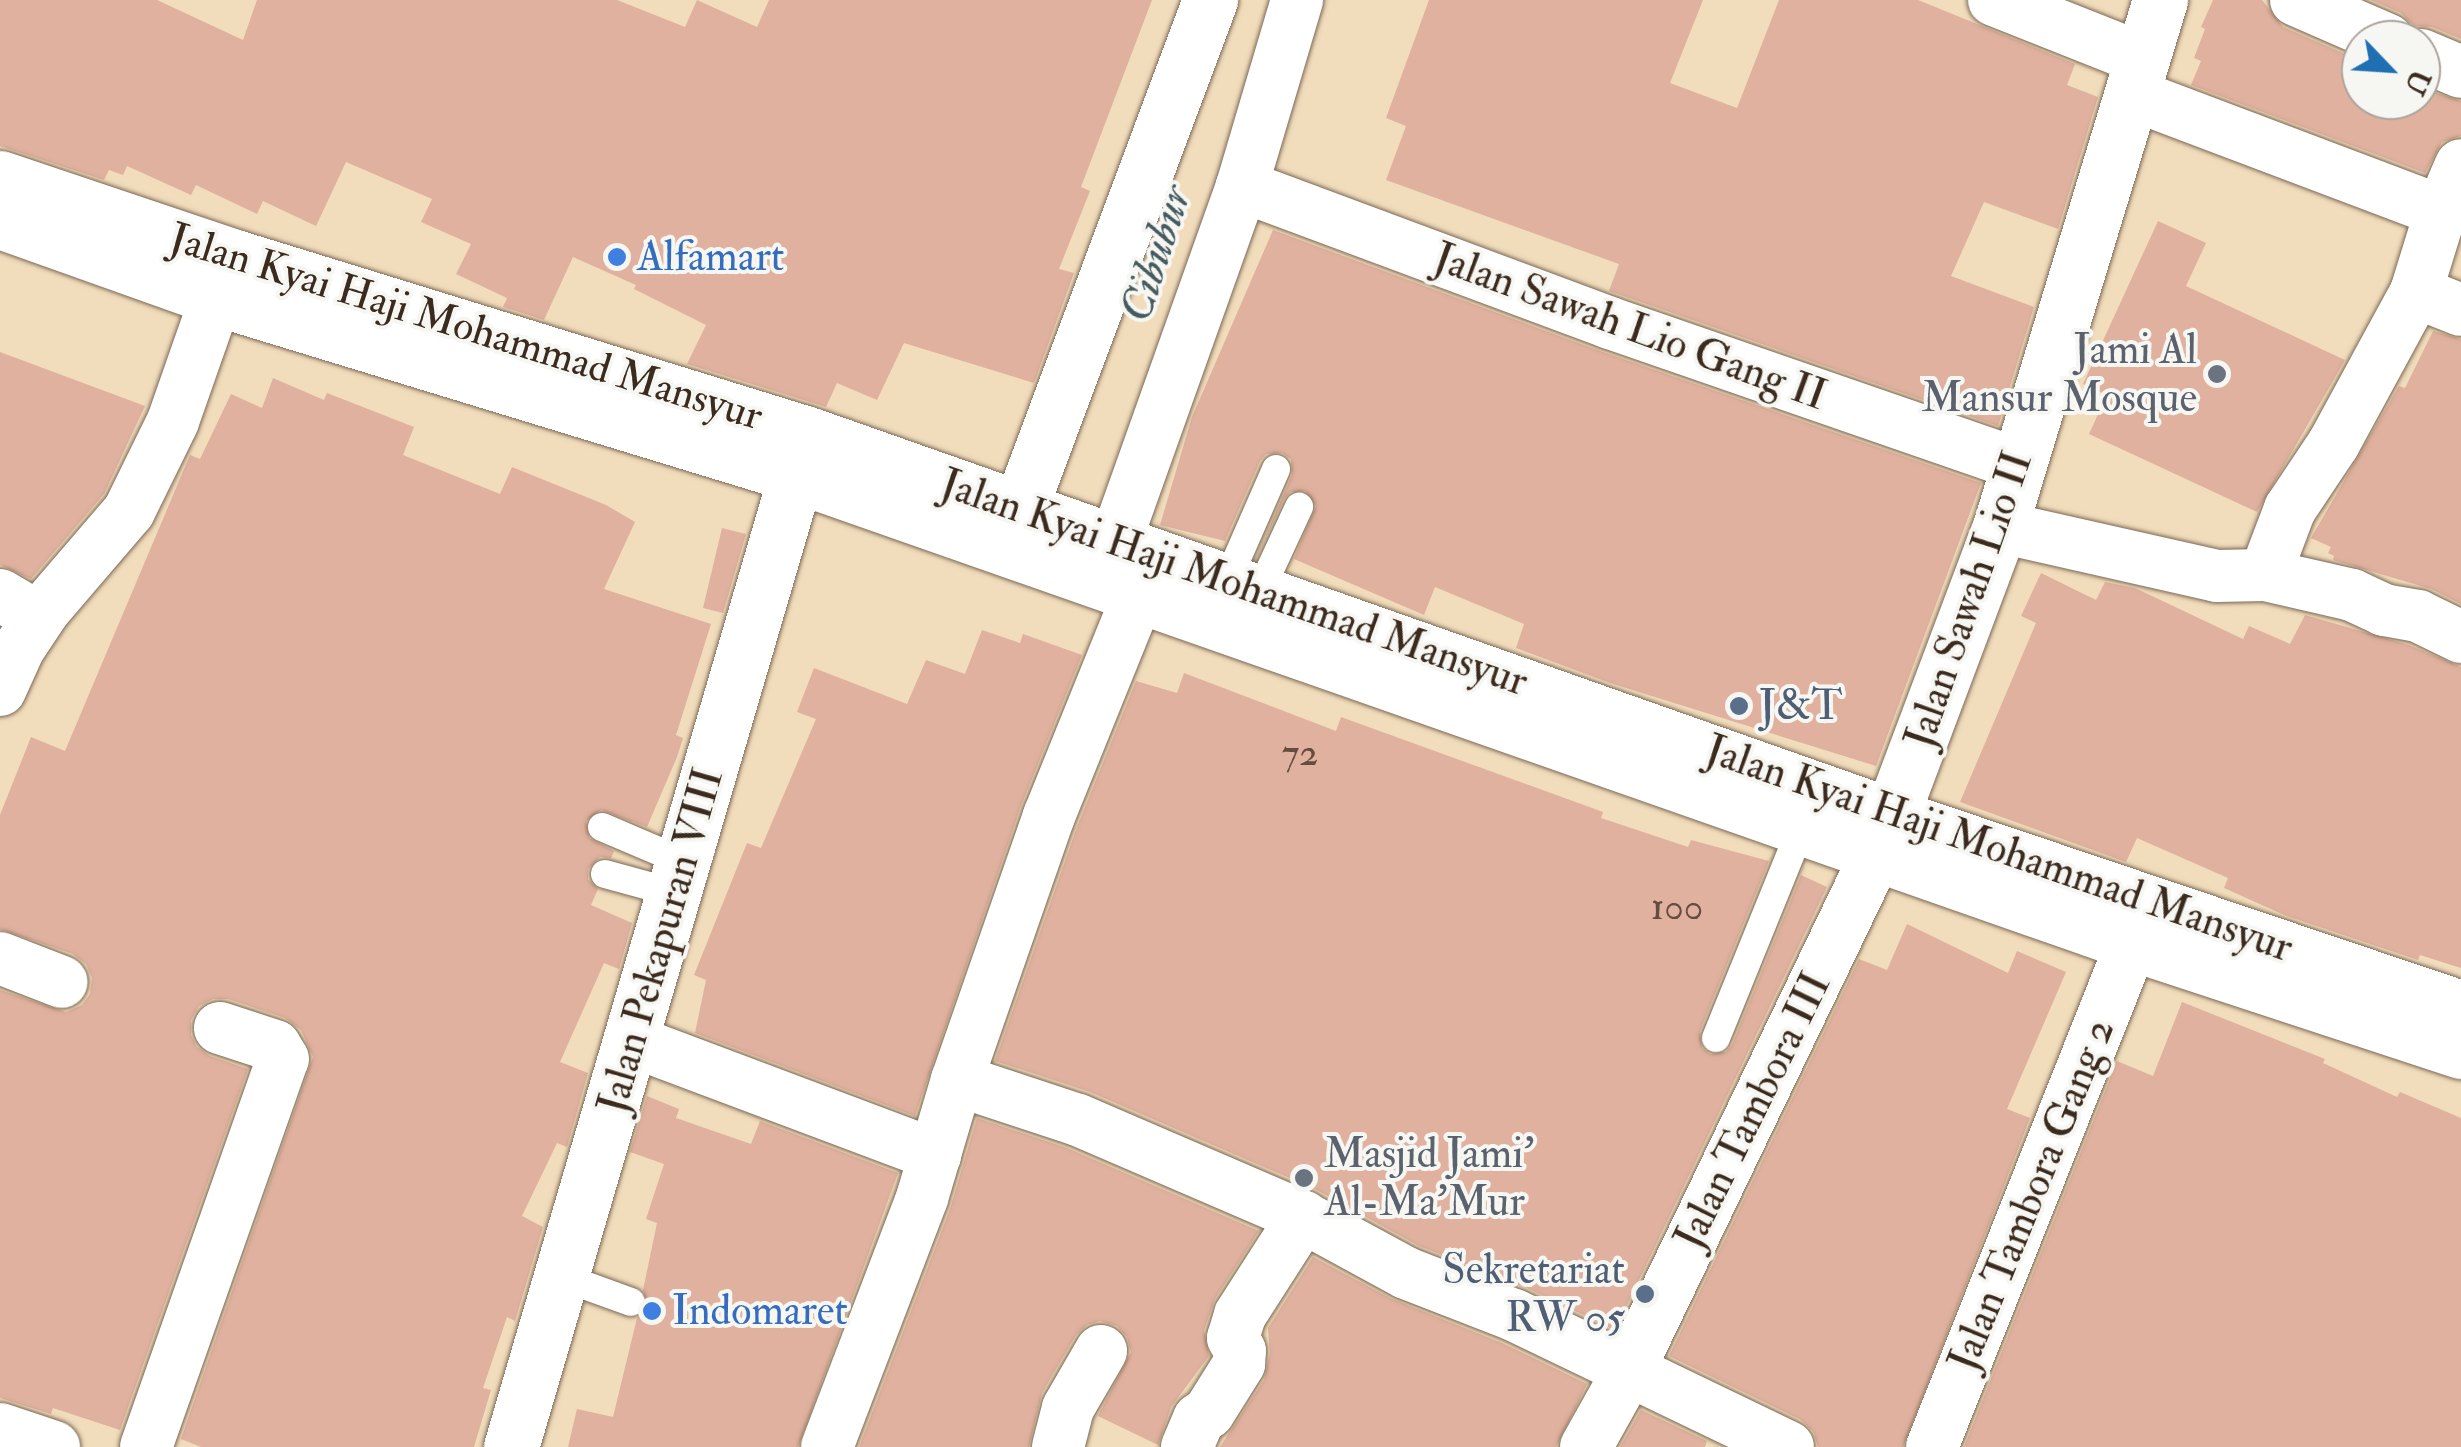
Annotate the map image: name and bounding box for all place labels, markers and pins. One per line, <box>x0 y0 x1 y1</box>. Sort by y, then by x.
place label: Alfamart <box>637 232 784 282</box>
marker: Alfamart <box>606 246 628 268</box>
place label: Jami Al Mansur Mosque <box>1921 325 2197 424</box>
marker: Jami Al Mansur Mosque <box>2206 363 2228 385</box>
place label: J&T <box>1759 681 1842 731</box>
marker: J&T <box>1728 695 1750 717</box>
place label: Masjid Jami' Al-Ma'Mur <box>1324 1129 1534 1228</box>
marker: Masjid Jami' Al-Ma'Mur <box>1293 1167 1315 1189</box>
place label: Sekretariat RW 05 <box>1442 1245 1625 1344</box>
marker: Sekretariat RW 05 <box>1634 1283 1656 1305</box>
place label: Indomaret <box>672 1286 848 1336</box>
marker: Indomaret <box>641 1300 663 1322</box>

